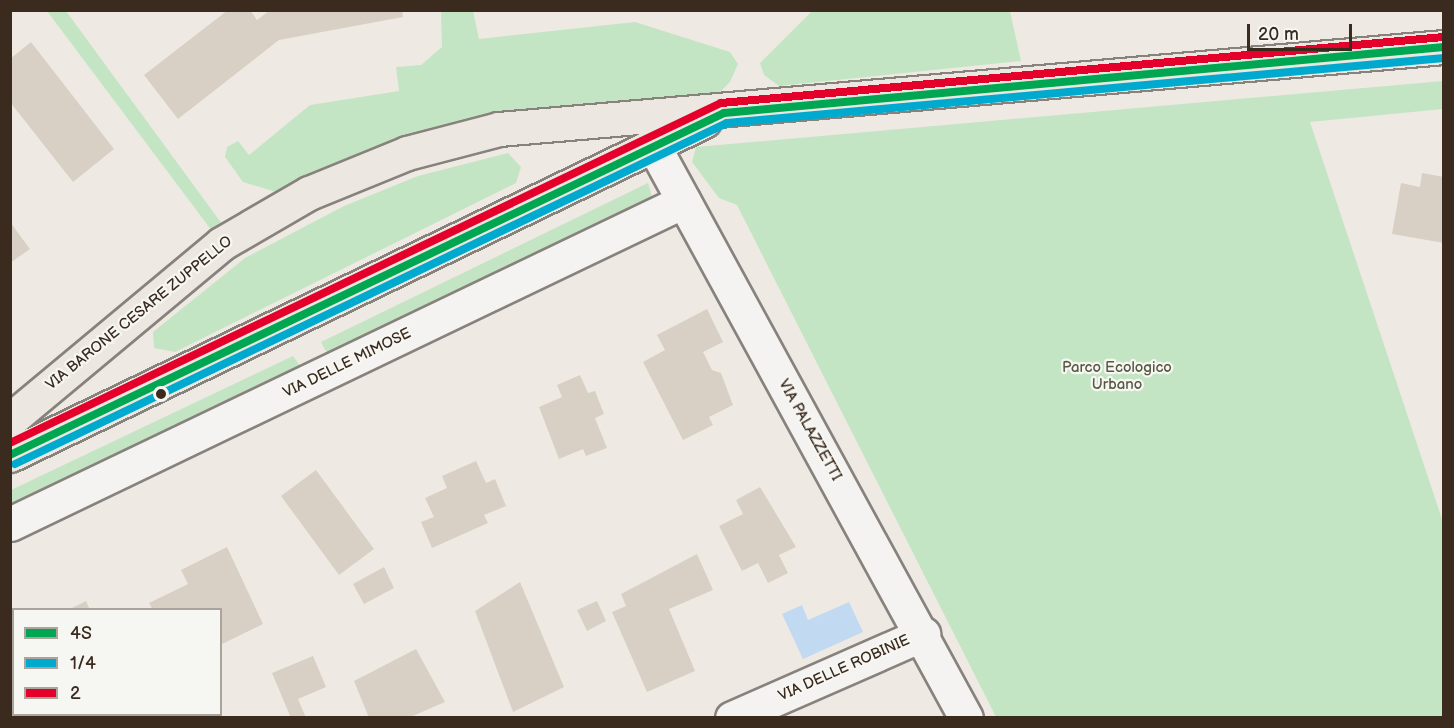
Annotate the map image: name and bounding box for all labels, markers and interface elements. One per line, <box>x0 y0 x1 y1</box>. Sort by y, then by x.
scale bar <box>1250 12 1355 50</box>
text: 20 m <box>1258 24 1299 45</box>
street label: VIA BARONE CESARE ZUPPELLO <box>42 232 236 394</box>
street label: VIA DELLE MIMOSE <box>280 324 414 402</box>
park label: Parco Ecologico Urbano <box>1062 358 1172 393</box>
street label: VIA PALAZZETTI <box>775 376 845 484</box>
unlabelled marker <box>155 388 167 400</box>
legend <box>12 608 222 716</box>
text: 4S <box>70 623 92 644</box>
street label: VIA DELLE ROBINIE <box>775 631 913 705</box>
text: 1/4 <box>70 653 96 674</box>
text: 2 <box>70 683 81 704</box>

